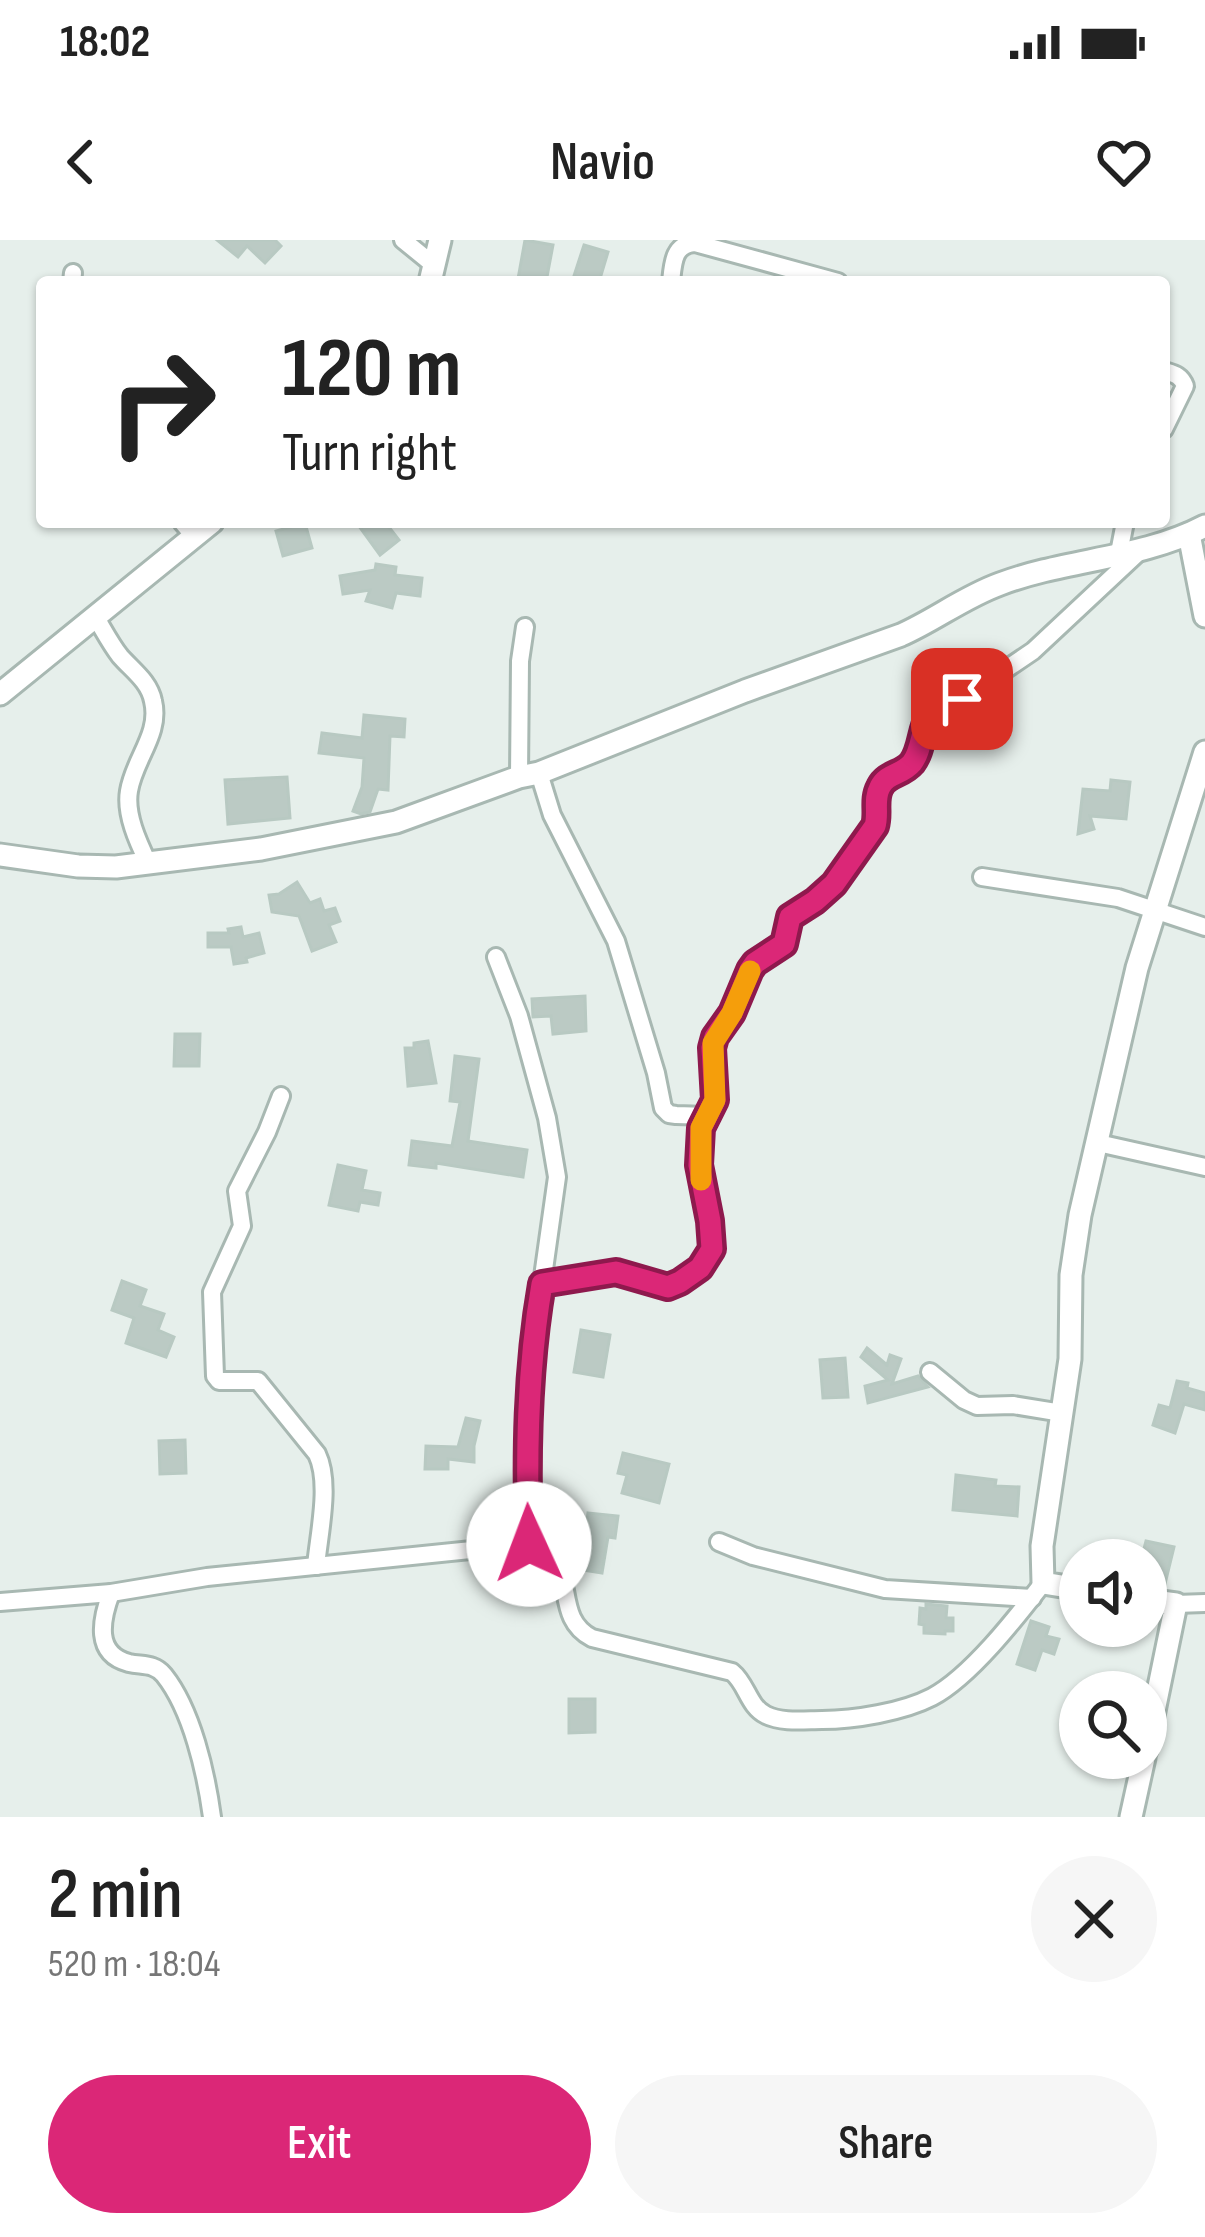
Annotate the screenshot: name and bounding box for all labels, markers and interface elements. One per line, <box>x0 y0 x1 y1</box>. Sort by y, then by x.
text: 18:02 <box>60 15 150 70</box>
icon: back <box>48 129 114 195</box>
icon: heart <box>1091 129 1157 195</box>
text: Navio <box>550 130 655 195</box>
text: 120 m <box>282 319 461 420</box>
icon: right <box>84 324 240 480</box>
text: Turn right <box>282 421 457 486</box>
pin <box>911 648 1013 750</box>
icon: arrive <box>929 666 995 732</box>
position arrow <box>466 1481 592 1607</box>
map controls <box>1059 1539 1167 1779</box>
button: sound <box>1059 1539 1167 1647</box>
button: search <box>1059 1671 1167 1779</box>
text: 2 min <box>48 1852 183 1939</box>
button: close <box>1031 1856 1157 1982</box>
text: 520 m · 18:04 <box>48 1941 220 1988</box>
button: Exit <box>48 2075 591 2213</box>
button: Share <box>615 2075 1157 2213</box>

